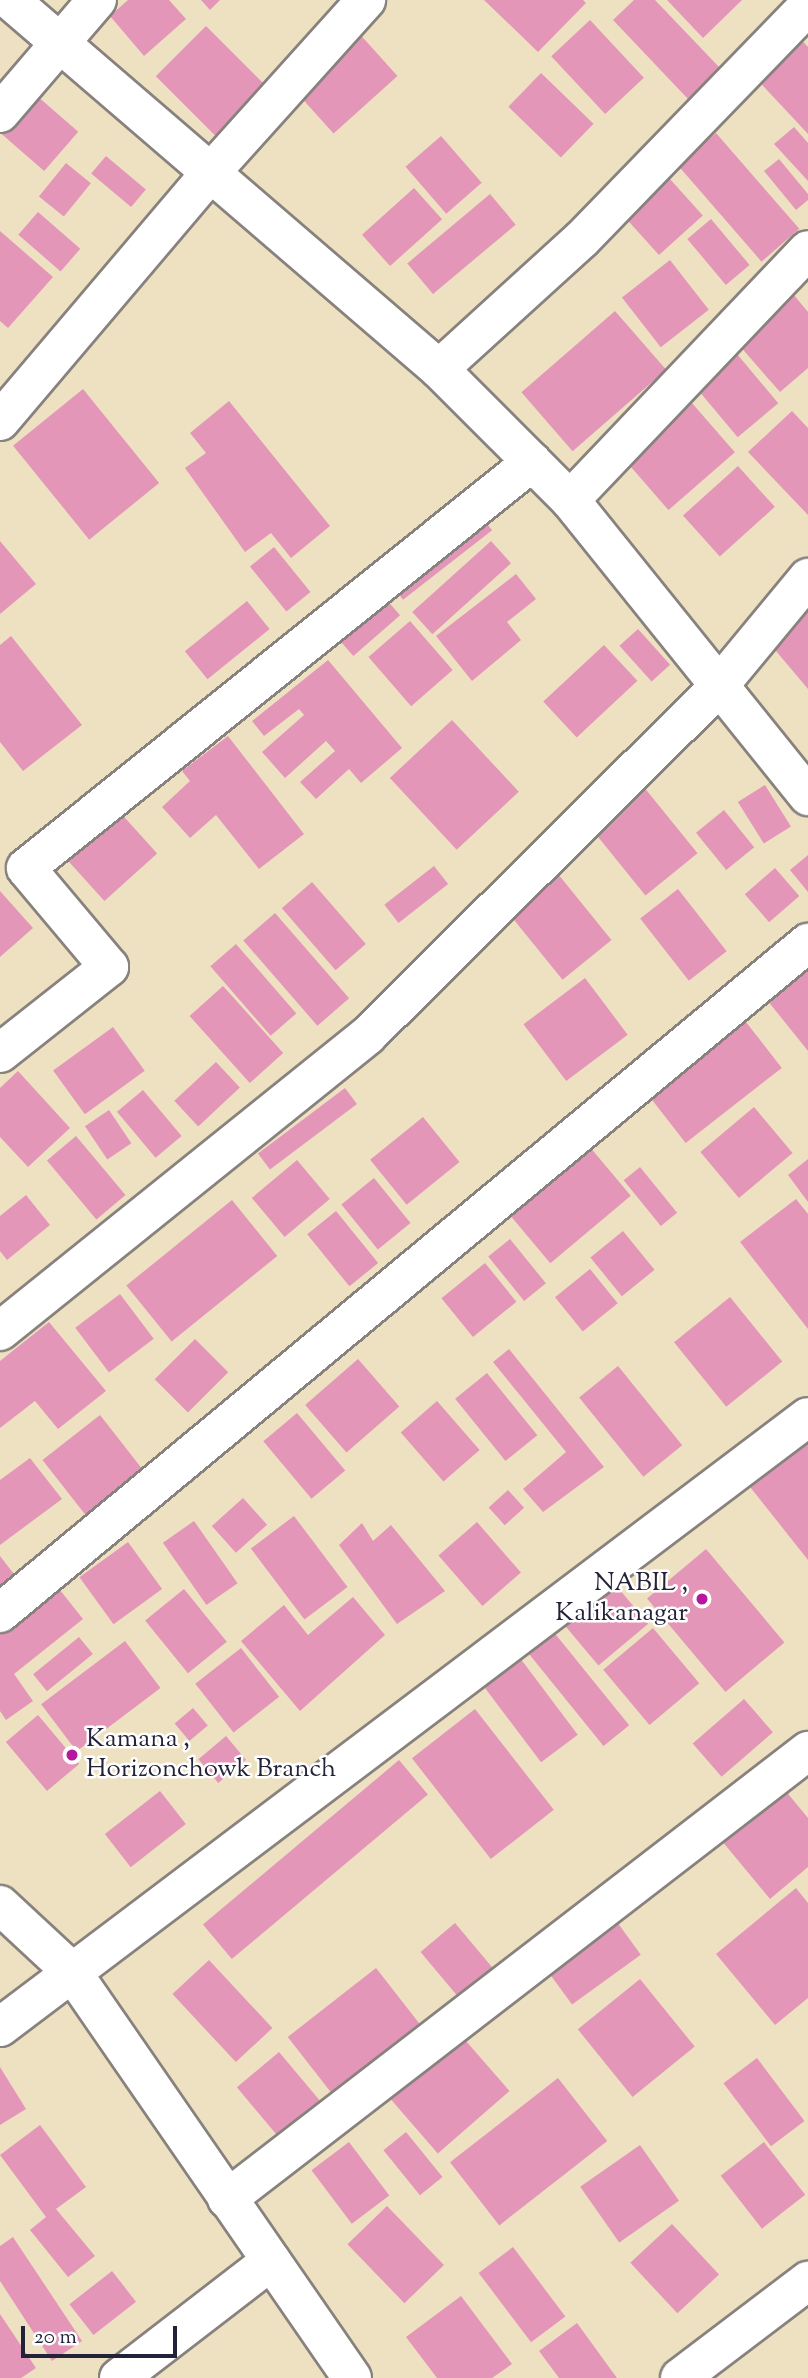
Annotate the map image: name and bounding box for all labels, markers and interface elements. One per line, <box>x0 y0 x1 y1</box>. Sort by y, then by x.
place label: NABIL , Kalikanagar <box>555 1568 688 1630</box>
marker: NABIL , Kalikanagar <box>694 1591 710 1607</box>
place label: Kamana , Horizonchowk Branch <box>86 1724 336 1786</box>
marker: Kamana , Horizonchowk Branch <box>64 1747 80 1763</box>
scale bar <box>24 2312 180 2356</box>
text: 20 m <box>34 2323 77 2353</box>

